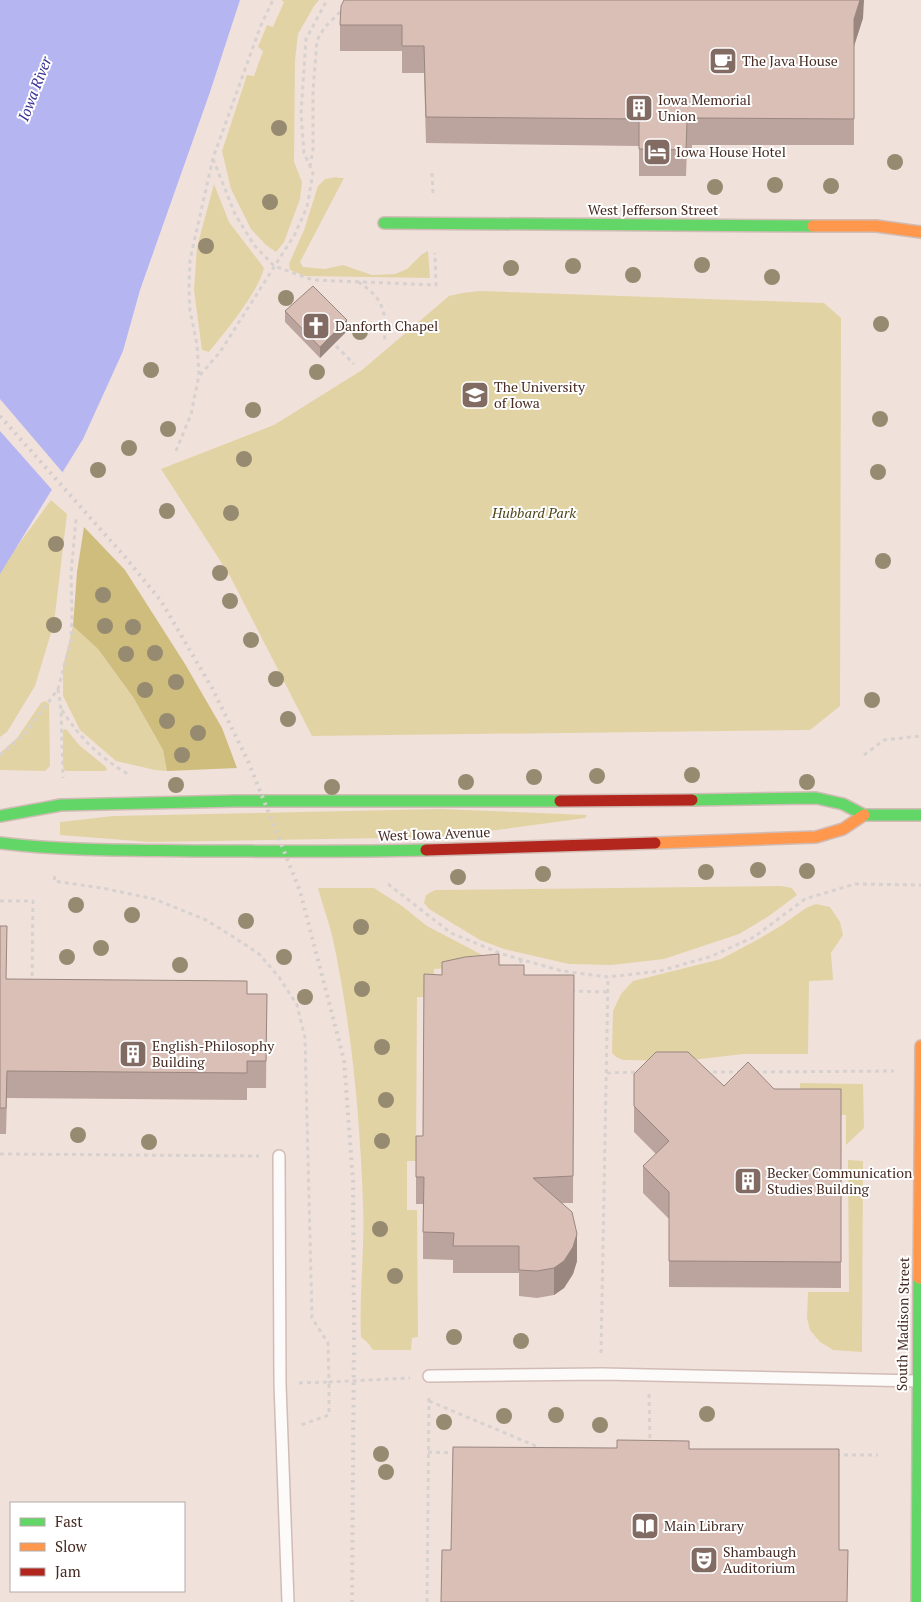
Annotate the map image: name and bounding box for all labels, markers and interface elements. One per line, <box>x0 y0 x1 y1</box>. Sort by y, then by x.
cafe icon: The Java House <box>708 46 738 76</box>
place label: The Java House <box>742 51 838 70</box>
water label: Iowa River <box>12 52 56 125</box>
place label: Iowa Memorial Union <box>658 90 751 125</box>
building icon: Iowa Memorial Union <box>624 93 654 123</box>
hotel icon: Iowa House Hotel <box>642 137 672 167</box>
place label: Iowa House Hotel <box>676 142 786 161</box>
street label: West Jefferson Street <box>588 200 719 219</box>
church icon: Danforth Chapel <box>301 311 331 341</box>
place label: Danforth Chapel <box>335 316 438 335</box>
place label: The University of Iowa <box>494 377 586 412</box>
school or university icon: The University of Iowa <box>460 380 490 410</box>
park label: Hubbard Park <box>491 503 576 522</box>
street label: West Iowa Avenue <box>377 822 491 845</box>
place label: English-Philosophy Building <box>152 1036 275 1071</box>
building icon: English-Philosophy Building <box>118 1039 148 1069</box>
place label: Becker Communication Studies Building <box>767 1163 913 1198</box>
building icon: Becker Communication Studies Building <box>733 1166 763 1196</box>
street label: South Madison Street <box>892 1256 913 1391</box>
legend <box>10 1502 185 1592</box>
text: Fast <box>55 1511 83 1531</box>
library icon: Main Library <box>630 1511 660 1541</box>
place label: Main Library <box>664 1516 745 1535</box>
text: Slow <box>55 1536 88 1556</box>
place label: Shambaugh Auditorium <box>723 1542 796 1577</box>
theatre icon: Shambaugh Auditorium <box>689 1545 719 1575</box>
text: Jam <box>55 1561 81 1581</box>

